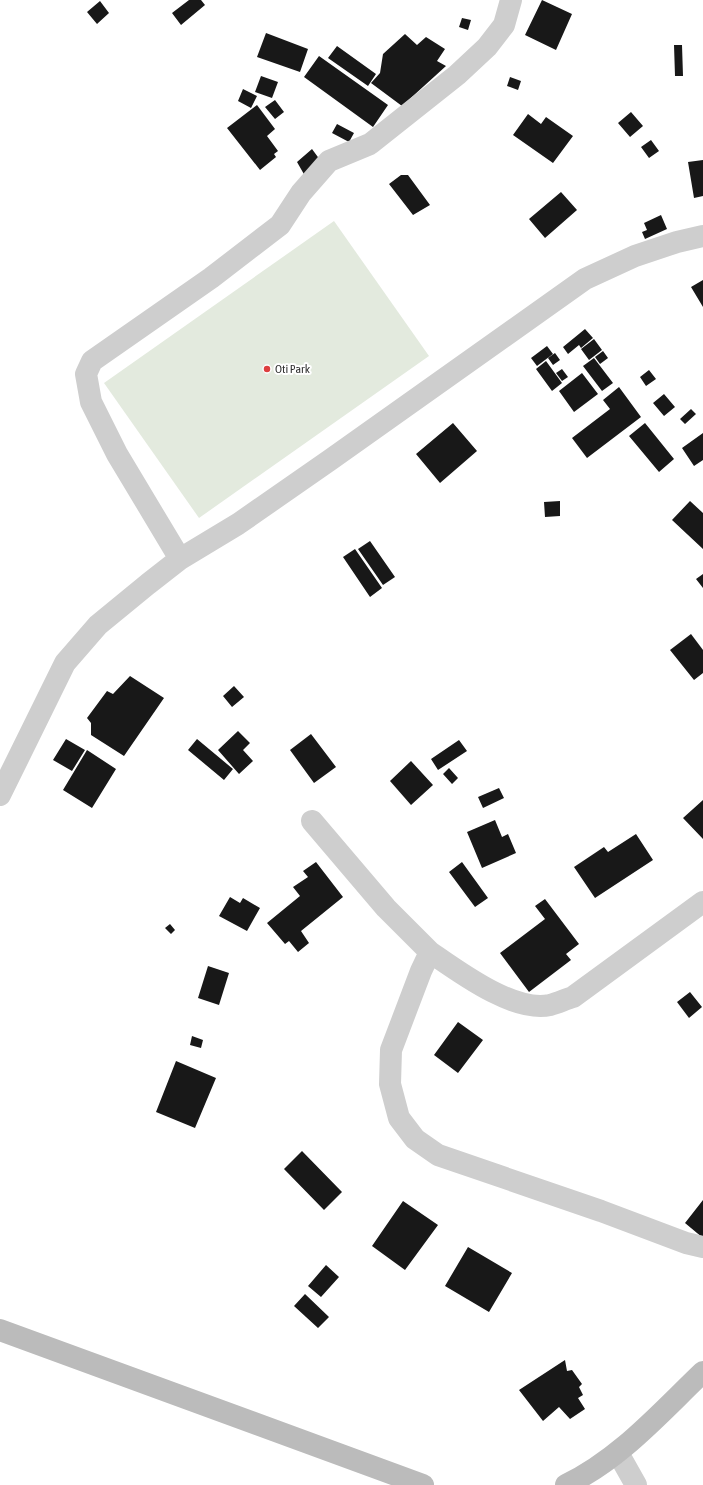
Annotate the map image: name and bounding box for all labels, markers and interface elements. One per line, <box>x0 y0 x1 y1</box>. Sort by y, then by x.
place label: Oti Park <box>275 362 311 376</box>
marker: Oti Park <box>262 364 272 374</box>

